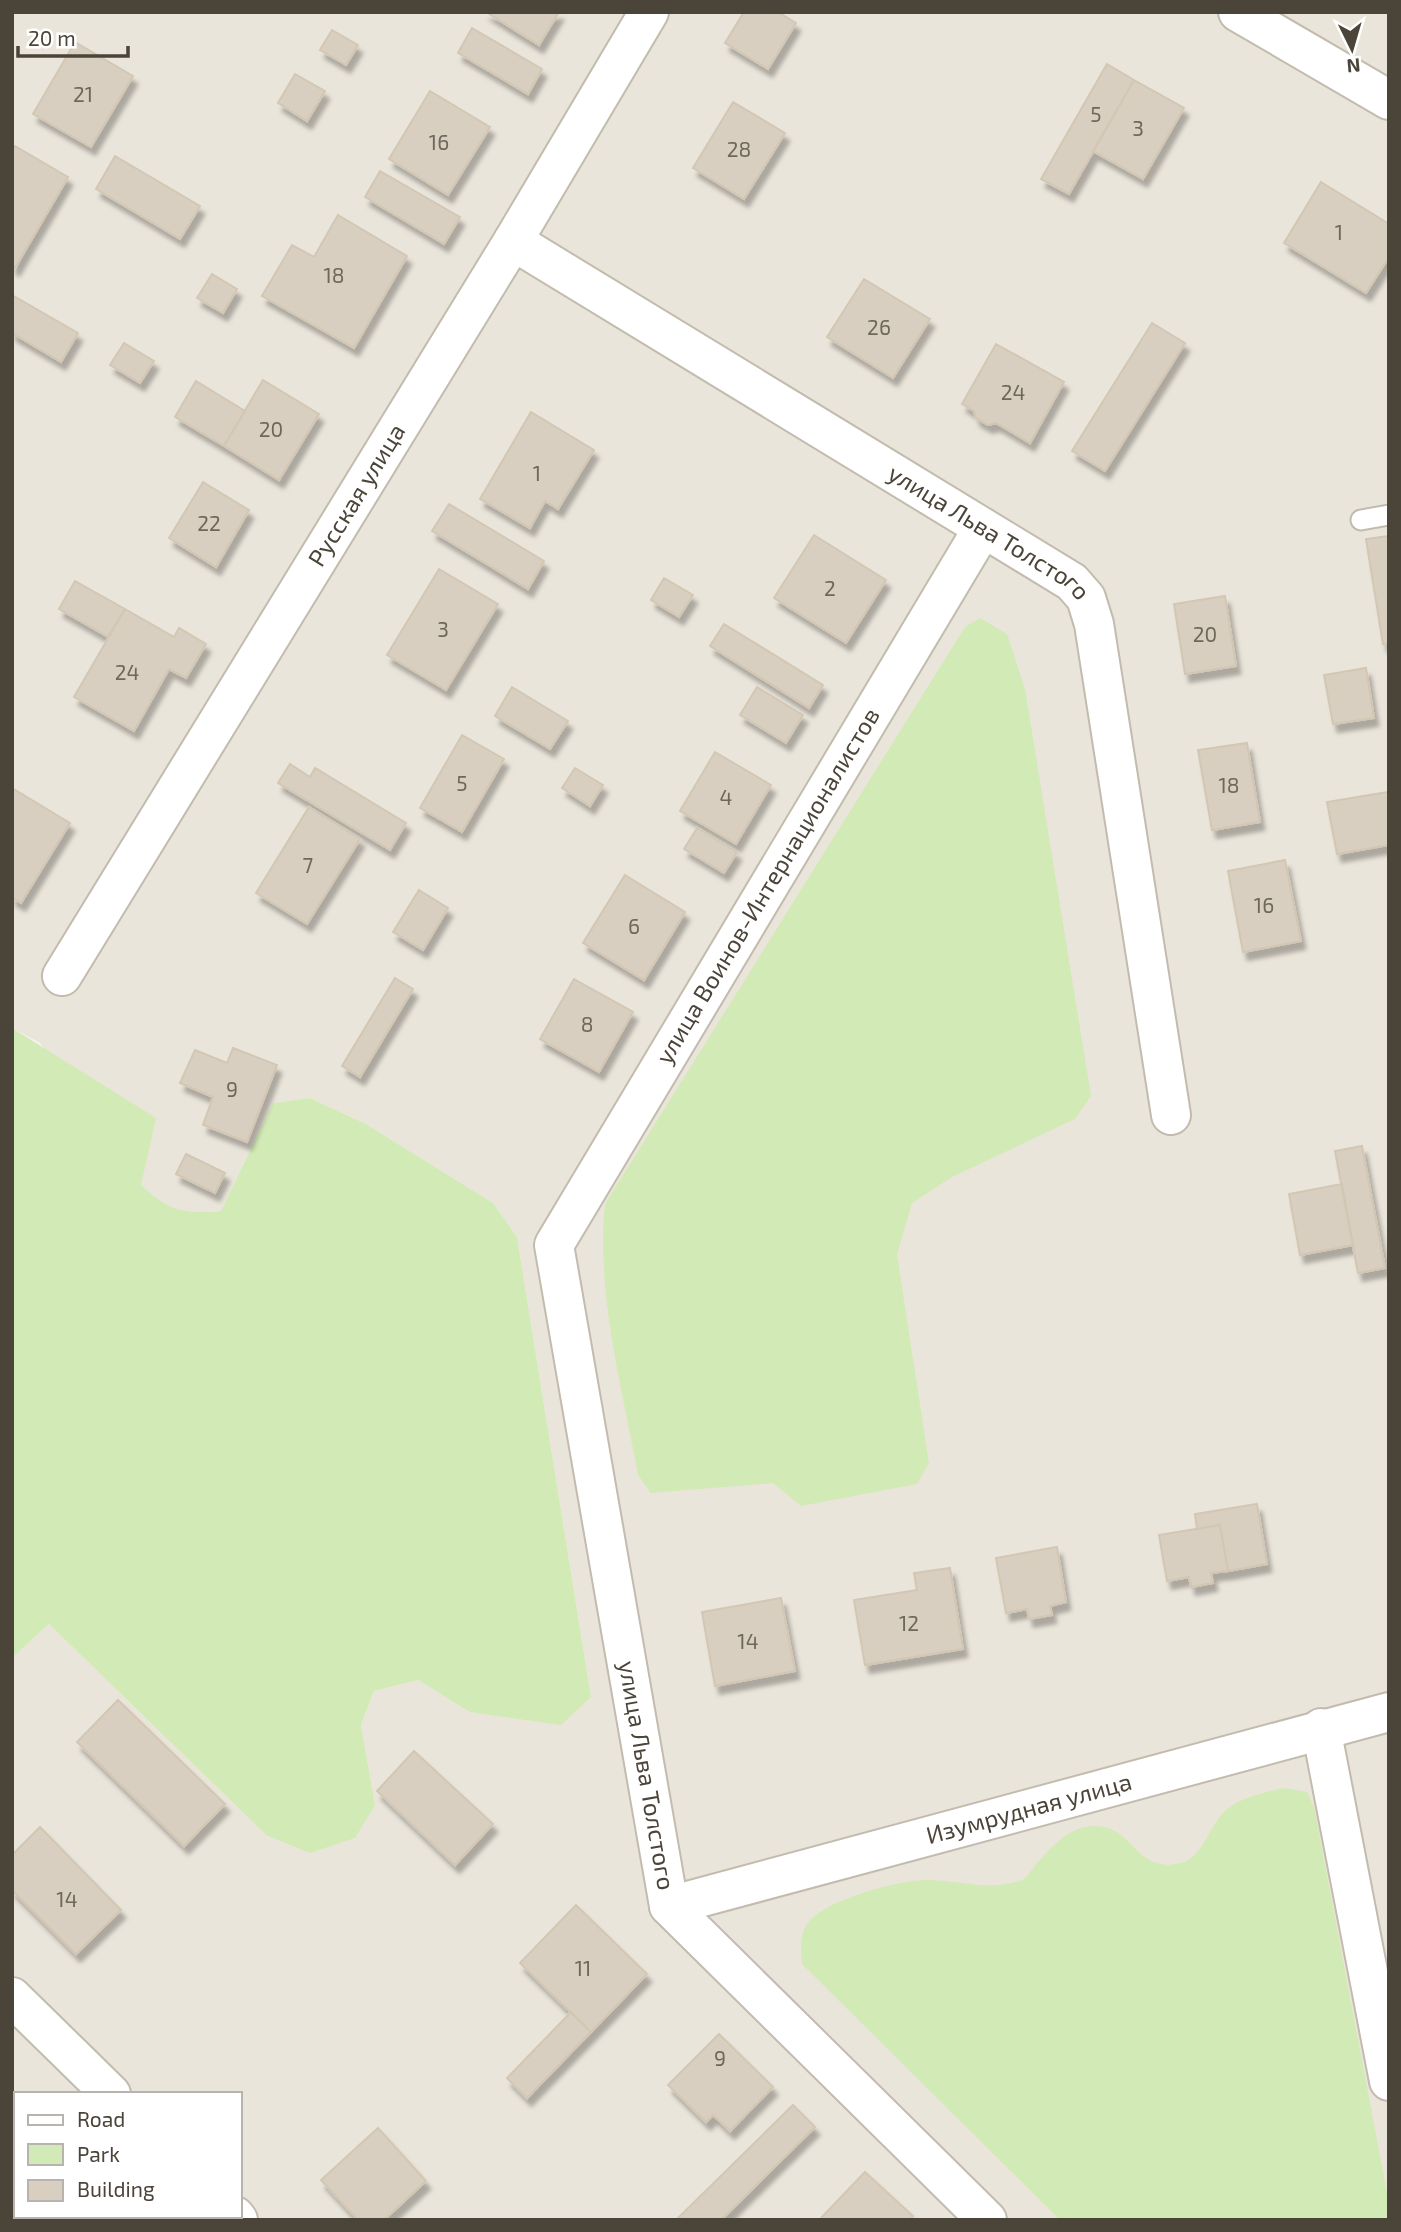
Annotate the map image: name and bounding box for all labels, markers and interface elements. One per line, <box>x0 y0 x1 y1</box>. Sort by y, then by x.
scale bar <box>18 14 128 58</box>
north arrow <box>1317 14 1387 84</box>
text: 20 m <box>28 25 76 50</box>
text: N <box>1346 54 1361 78</box>
house number: 21 <box>73 81 93 106</box>
house number: 5 <box>1090 101 1102 126</box>
house number: 3 <box>1132 115 1144 140</box>
house number: 16 <box>429 129 449 154</box>
house number: 28 <box>727 136 751 161</box>
house number: 1 <box>1335 219 1343 244</box>
house number: 18 <box>323 262 345 287</box>
house number: 26 <box>867 314 891 339</box>
house number: 24 <box>1001 379 1025 404</box>
house number: 20 <box>259 416 283 441</box>
street label: Русская улица <box>301 418 410 571</box>
street label: улица Льва Толстого <box>883 457 1097 605</box>
house number: 1 <box>533 460 541 485</box>
house number: 22 <box>197 510 221 535</box>
house number: 2 <box>824 575 836 600</box>
house number: 3 <box>437 616 449 641</box>
house number: 20 <box>1193 621 1217 646</box>
house number: 24 <box>115 659 139 684</box>
street label: улица Воинов-Интернационалистов <box>649 702 886 1069</box>
house number: 5 <box>456 770 468 795</box>
house number: 18 <box>1218 772 1240 797</box>
house number: 4 <box>720 784 732 809</box>
house number: 7 <box>303 852 314 877</box>
house number: 16 <box>1254 892 1274 917</box>
house number: 6 <box>628 913 640 938</box>
house number: 8 <box>581 1011 593 1036</box>
house number: 9 <box>226 1076 238 1101</box>
house number: 12 <box>899 1610 919 1635</box>
house number: 14 <box>737 1628 759 1653</box>
street label: улица Льва Толстого <box>613 1658 682 1892</box>
street label: Изумрудная улица <box>923 1766 1135 1849</box>
house number: 14 <box>56 1886 78 1911</box>
house number: 11 <box>575 1955 591 1980</box>
house number: 9 <box>714 2045 726 2070</box>
legend <box>14 2092 242 2218</box>
text: Road <box>77 2106 125 2131</box>
text: Park <box>77 2141 120 2166</box>
text: Building <box>77 2176 155 2201</box>

